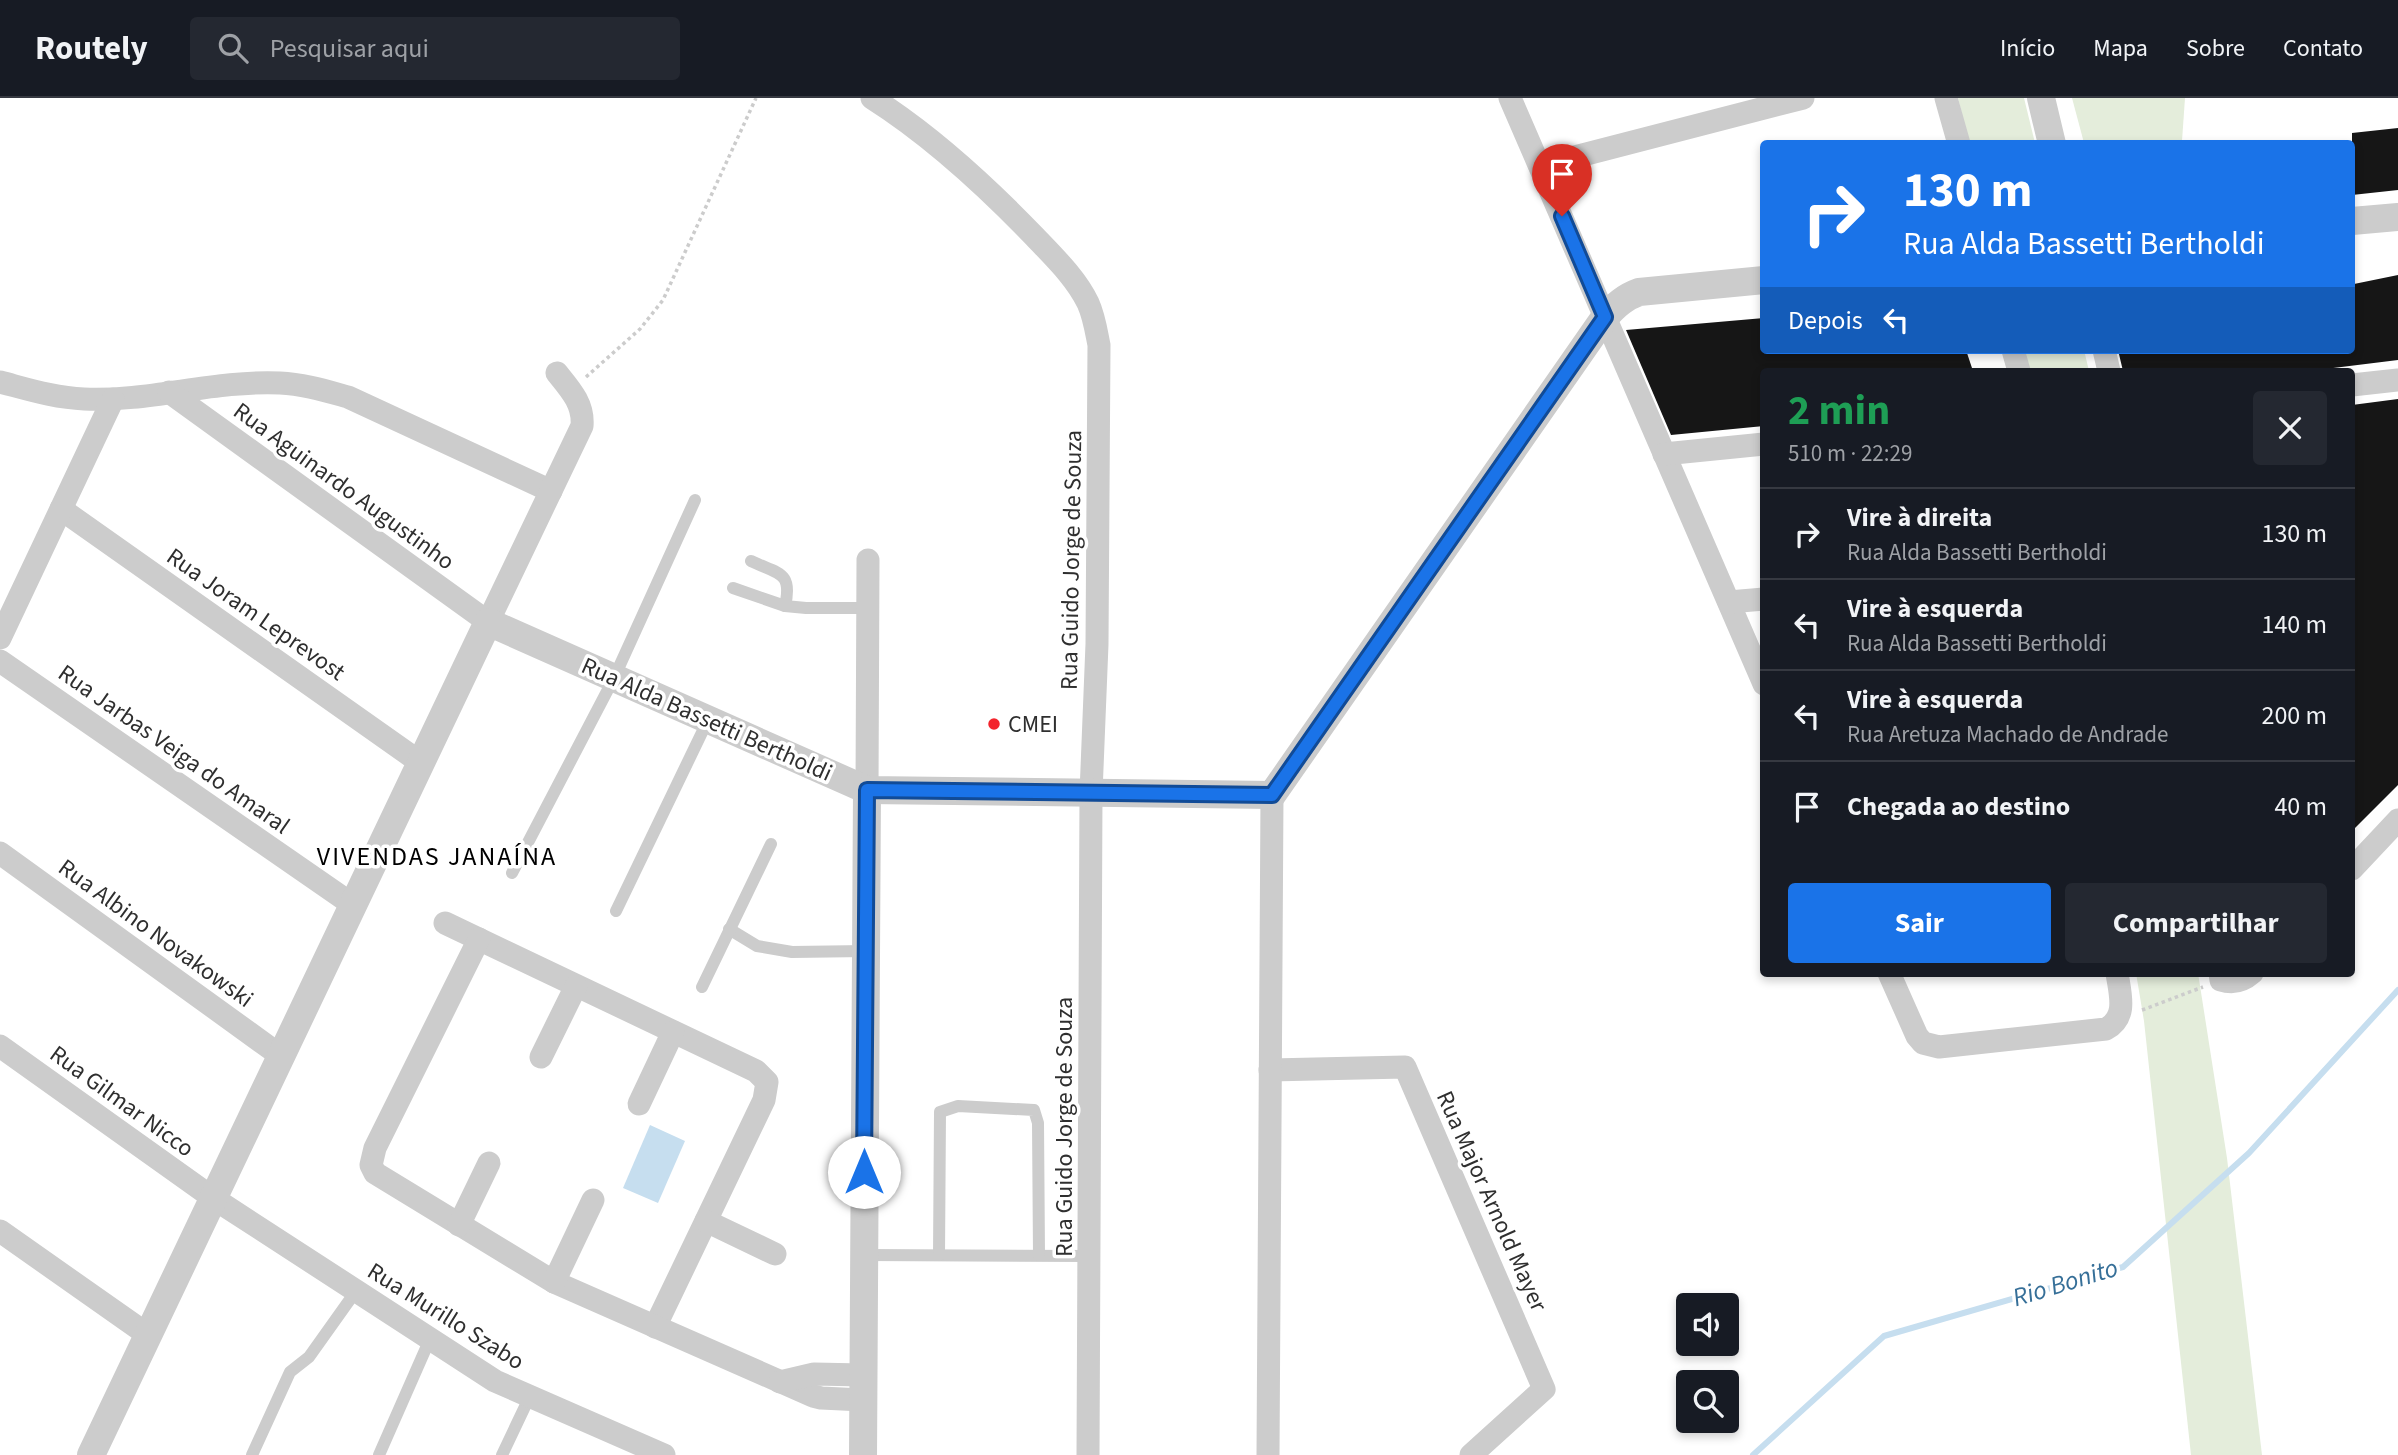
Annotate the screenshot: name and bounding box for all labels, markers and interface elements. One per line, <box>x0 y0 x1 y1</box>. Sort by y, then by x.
search box <box>190 17 680 80</box>
text: Routely <box>35 25 148 72</box>
icon: search <box>214 29 252 67</box>
text: Pesquisar aqui <box>270 30 429 67</box>
text: Início <box>2000 31 2055 66</box>
text: Mapa <box>2093 31 2148 66</box>
text: Sobre <box>2186 31 2245 66</box>
text: Contato <box>2283 31 2363 66</box>
pin <box>1532 144 1592 216</box>
icon: arrive <box>1543 155 1581 193</box>
text: 130 m <box>1903 156 2032 226</box>
icon: right <box>1788 168 1879 259</box>
text: Rua Alda Bassetti Bertholdi <box>1903 221 2265 267</box>
icon: left <box>1877 301 1915 339</box>
text: Depois <box>1788 302 1863 339</box>
text: 2 min <box>1788 381 1890 441</box>
button: close <box>2253 391 2327 465</box>
street label: Rua Aguinardo Augustinho <box>226 394 462 579</box>
street label: Rua Guido Jorge de Souza <box>1052 430 1091 690</box>
text: 510 m · 22:29 <box>1788 437 1912 470</box>
text: Vire à direita <box>1847 499 1992 536</box>
icon: right <box>1788 515 1826 553</box>
text: 130 m <box>2261 515 2327 552</box>
text: Rua Alda Bassetti Bertholdi <box>1847 536 2107 569</box>
street label: Rua Joram Leprevost <box>159 540 352 689</box>
text: Vire à esquerda <box>1847 590 2023 627</box>
icon: left <box>1788 606 1826 644</box>
text: 140 m <box>2261 606 2327 643</box>
text: Rua Alda Bassetti Bertholdi <box>1847 627 2107 660</box>
street label: Rua Alda Bassetti Bertholdi <box>576 648 838 791</box>
street label: Rua Jarbas Veiga do Amaral <box>51 656 297 843</box>
text: Vire à esquerda <box>1847 681 2023 718</box>
icon: left <box>1788 697 1826 735</box>
text: 200 m <box>2261 697 2327 734</box>
place label: CMEI <box>1008 707 1058 742</box>
marker: CMEI <box>986 716 1002 732</box>
text: Rua Aretuza Machado de Andrade <box>1847 718 2169 751</box>
icon: arrive <box>1788 788 1826 826</box>
text: Chegada ao destino <box>1847 788 2070 825</box>
text: 40 m <box>2274 788 2327 825</box>
district label: VIVENDAS JANAÍNA <box>317 838 557 875</box>
street label: Rua Albino Novakowski <box>51 851 260 1016</box>
button: Sair <box>1788 883 2051 963</box>
button: Compartilhar <box>2065 883 2327 963</box>
street label: Rua Guido Jorge de Souza <box>1047 997 1082 1257</box>
street label: Rua Gilmar Nicco <box>42 1037 201 1166</box>
street label: Rua Major Arnold Mayer <box>1427 1085 1556 1318</box>
position arrow <box>827 1135 901 1209</box>
water label: Rio Bonito <box>2008 1249 2122 1316</box>
street label: Rua Murillo Szabo <box>360 1254 531 1379</box>
map controls <box>1676 1293 1739 1433</box>
button: sound <box>1676 1293 1739 1356</box>
button: search <box>1676 1370 1739 1433</box>

